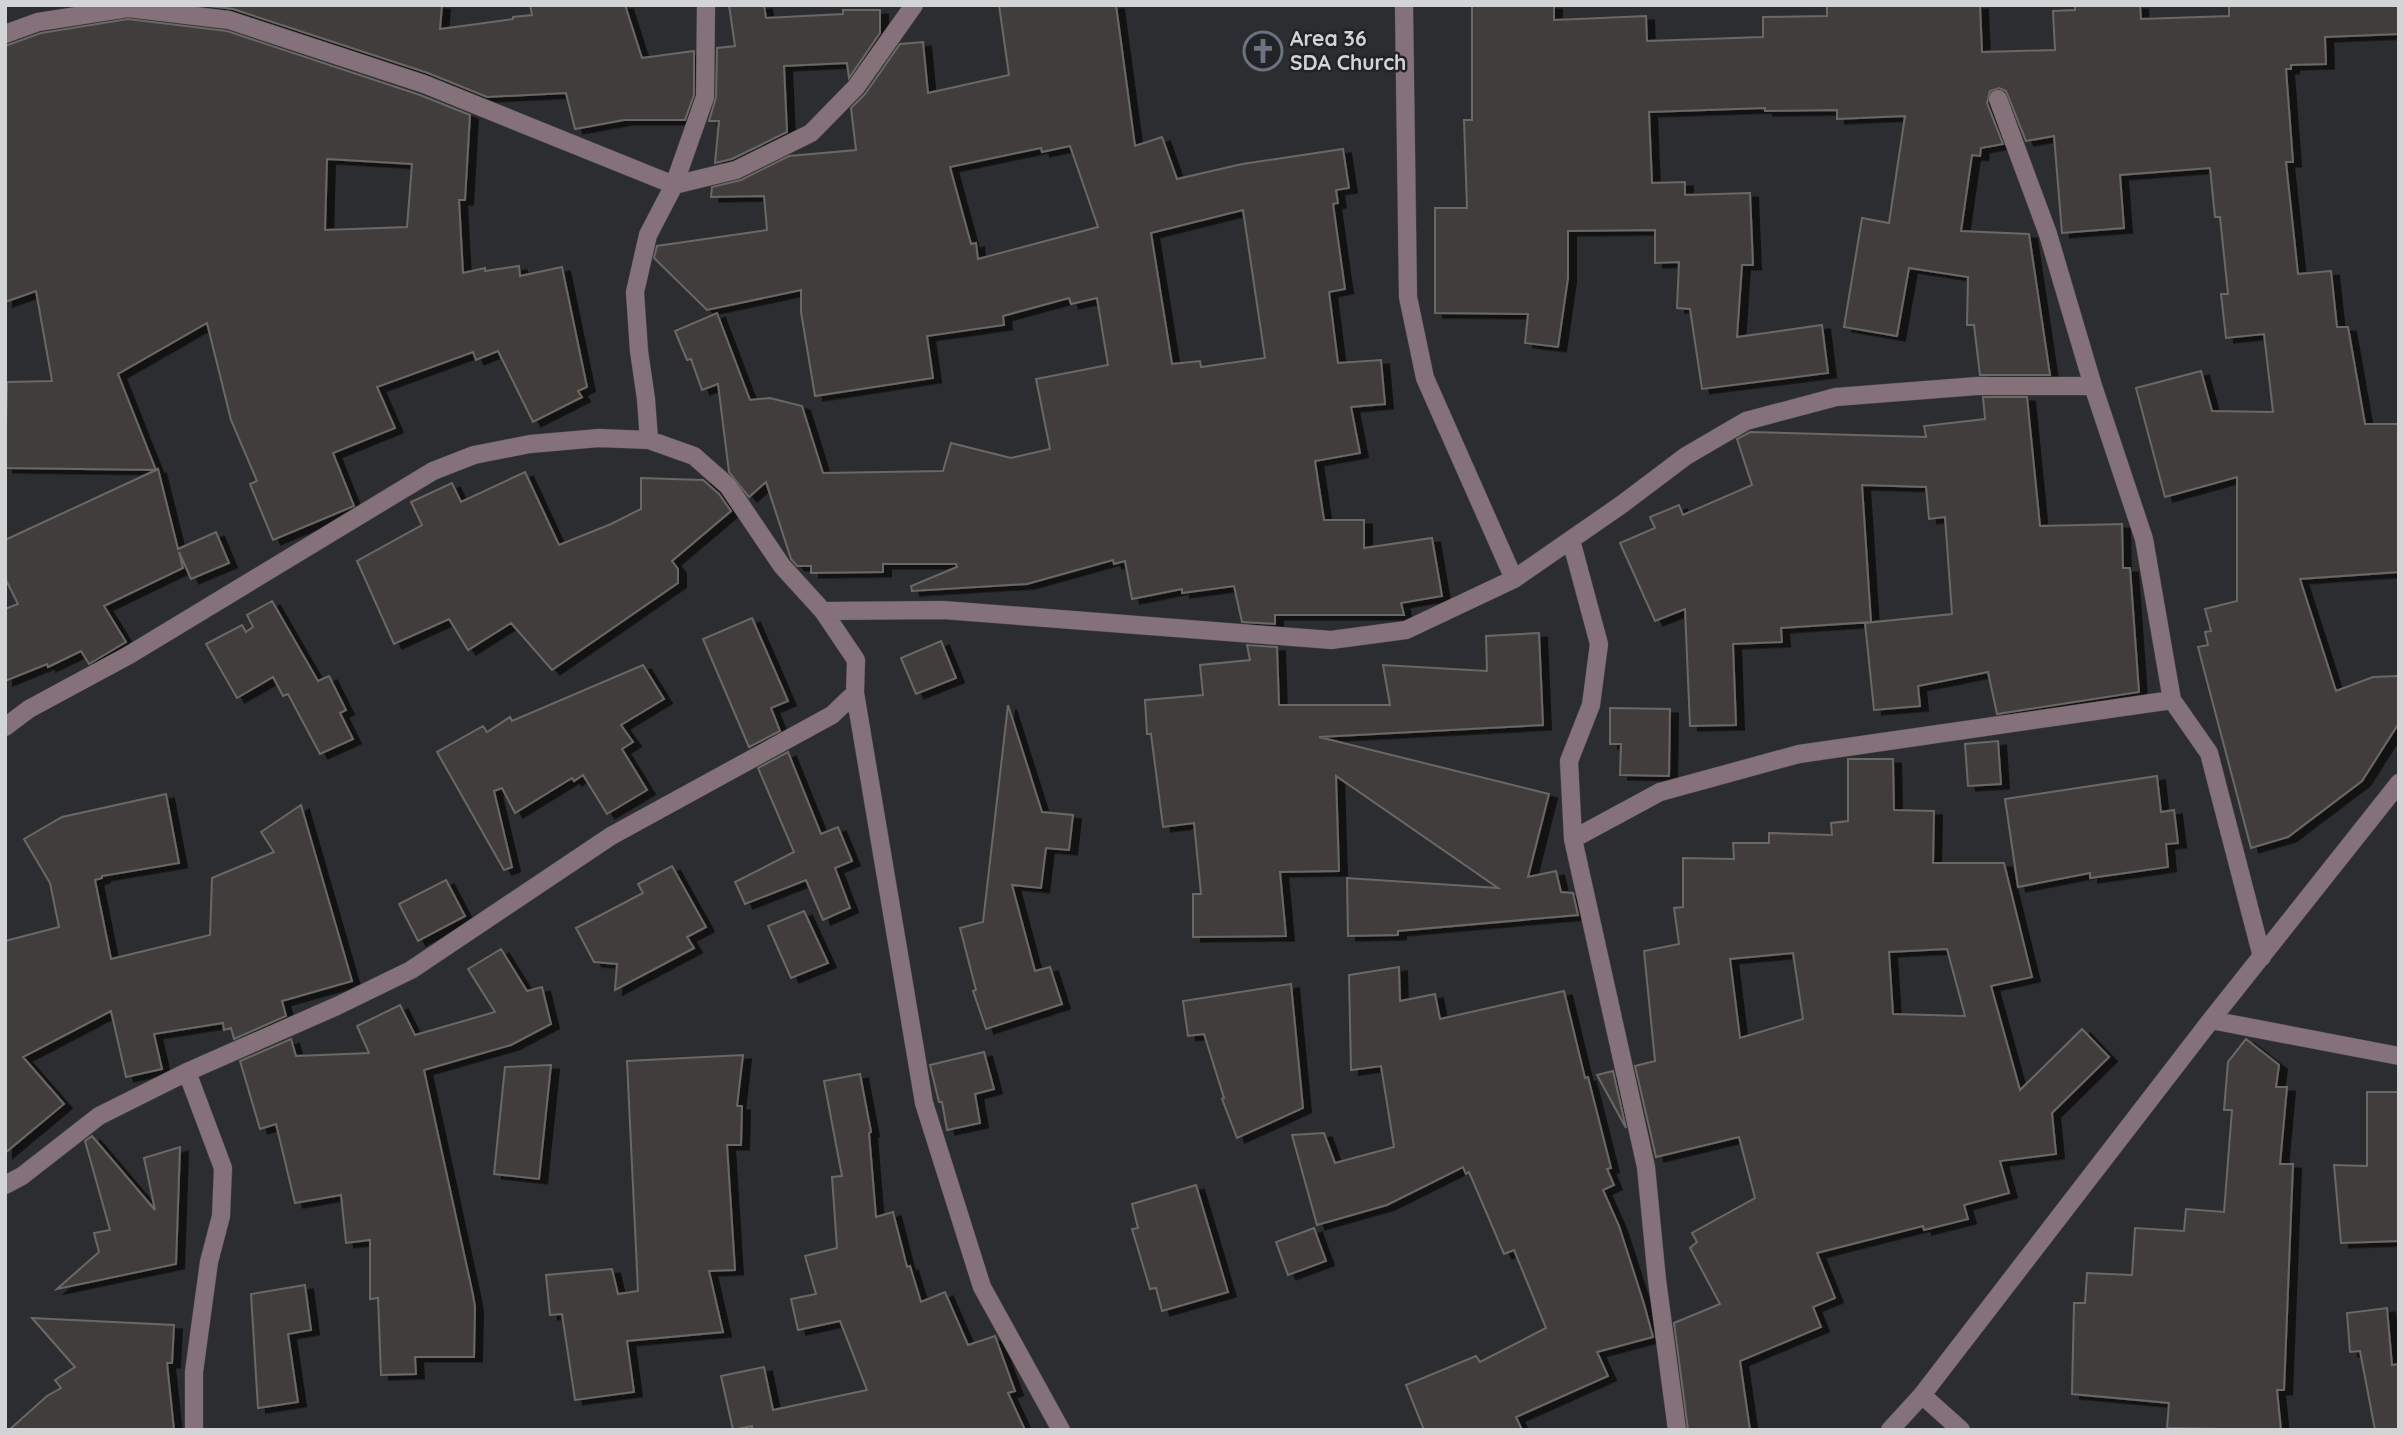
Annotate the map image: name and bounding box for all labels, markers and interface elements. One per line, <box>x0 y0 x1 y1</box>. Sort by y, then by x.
place label: Area 36 SDA Church <box>1290 25 1406 75</box>
church icon: Area 36 SDA Church <box>1242 30 1284 72</box>

